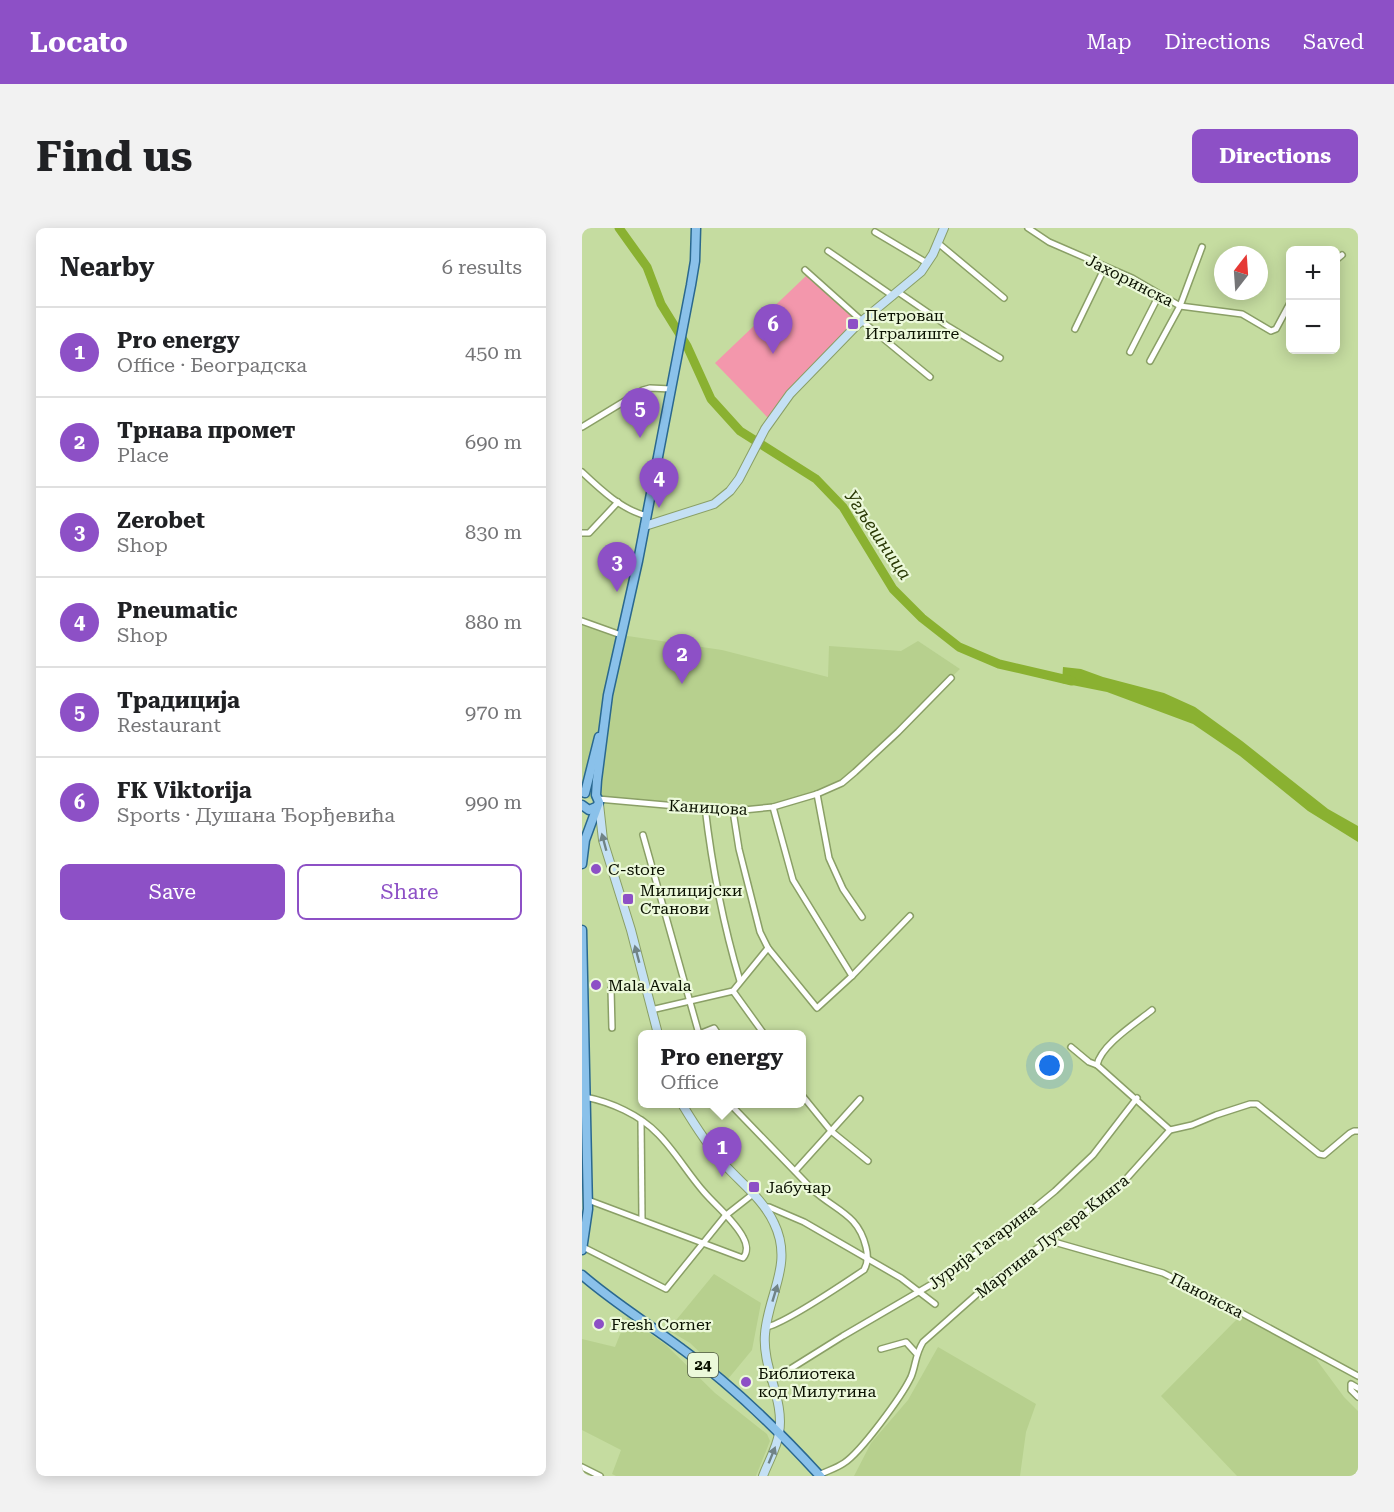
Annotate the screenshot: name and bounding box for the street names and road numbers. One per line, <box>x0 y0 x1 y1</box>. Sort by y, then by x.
street label: Јахоринска <box>1083 250 1177 311</box>
street label: Каницова <box>668 796 748 819</box>
street label: Мартина Лутера Кинга <box>972 1171 1133 1302</box>
street label: Јурија Гагарина <box>924 1199 1040 1293</box>
street label: Панонска <box>1167 1269 1247 1322</box>
road number: 24 <box>688 1353 718 1377</box>

